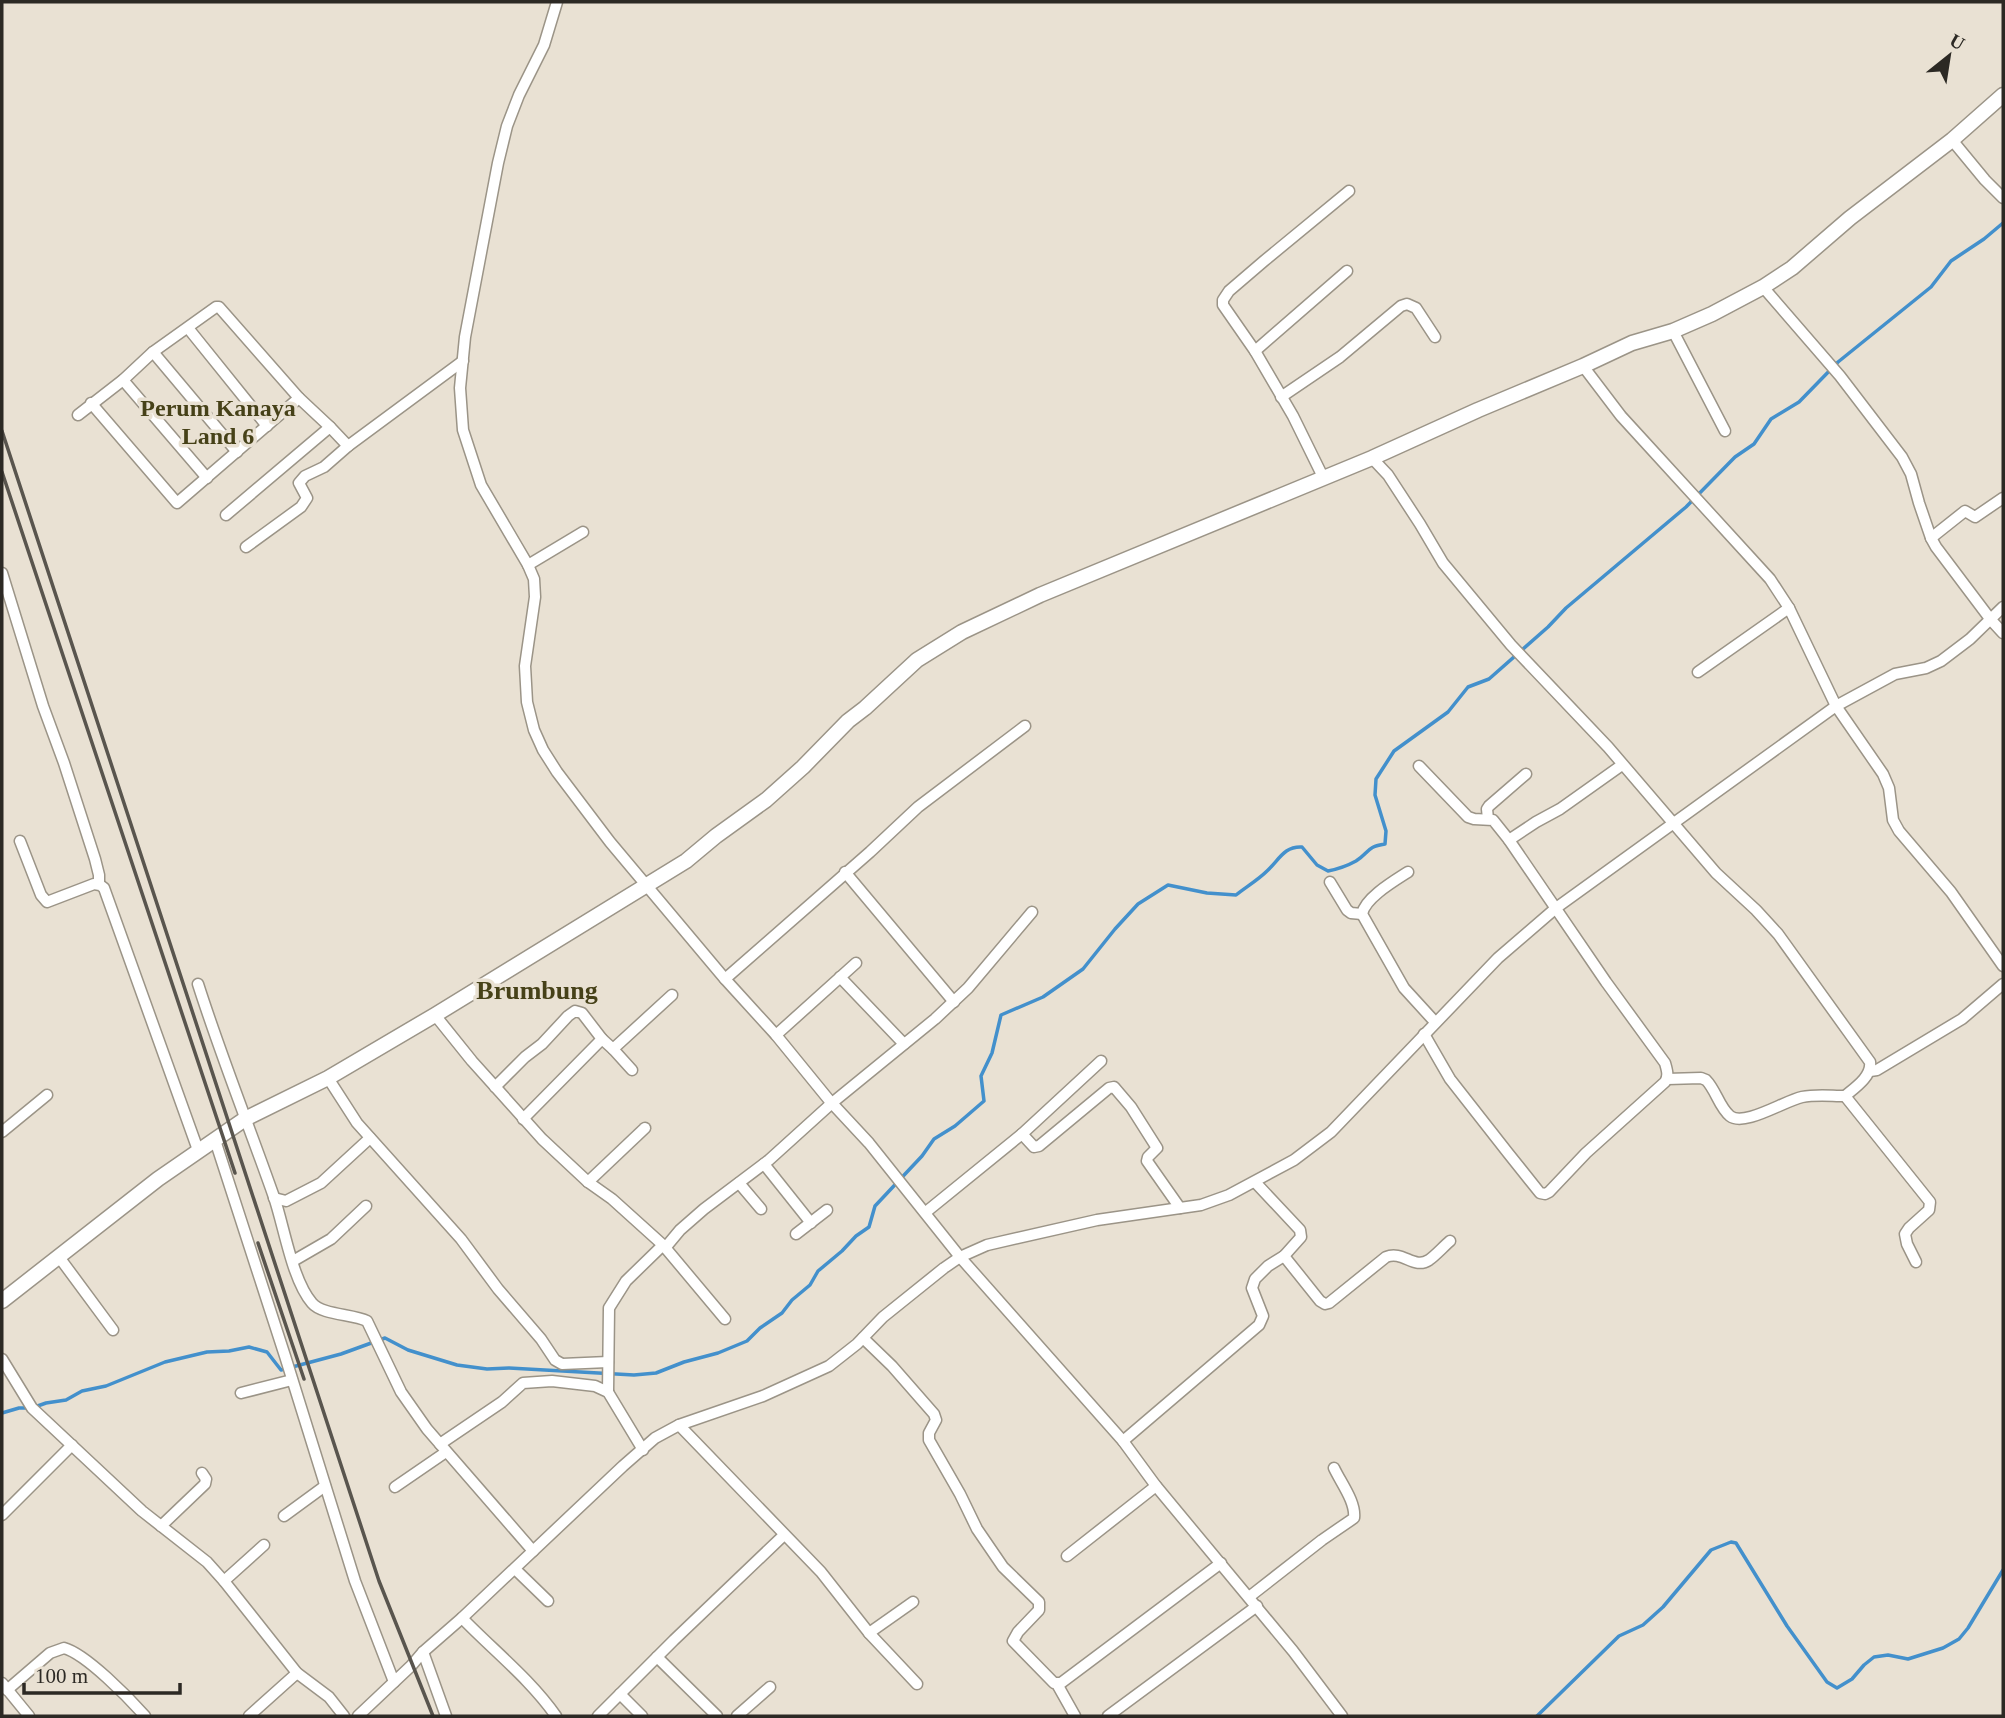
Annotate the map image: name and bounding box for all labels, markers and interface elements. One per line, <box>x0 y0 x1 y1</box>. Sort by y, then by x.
north arrow <box>1914 21 1984 91</box>
text: U <box>1946 29 1969 54</box>
district label: Perum Kanaya Land 6 <box>140 395 296 449</box>
district label: Brumbung <box>476 976 598 1005</box>
scale bar <box>24 1652 180 1696</box>
text: 100 m <box>35 1664 88 1688</box>

